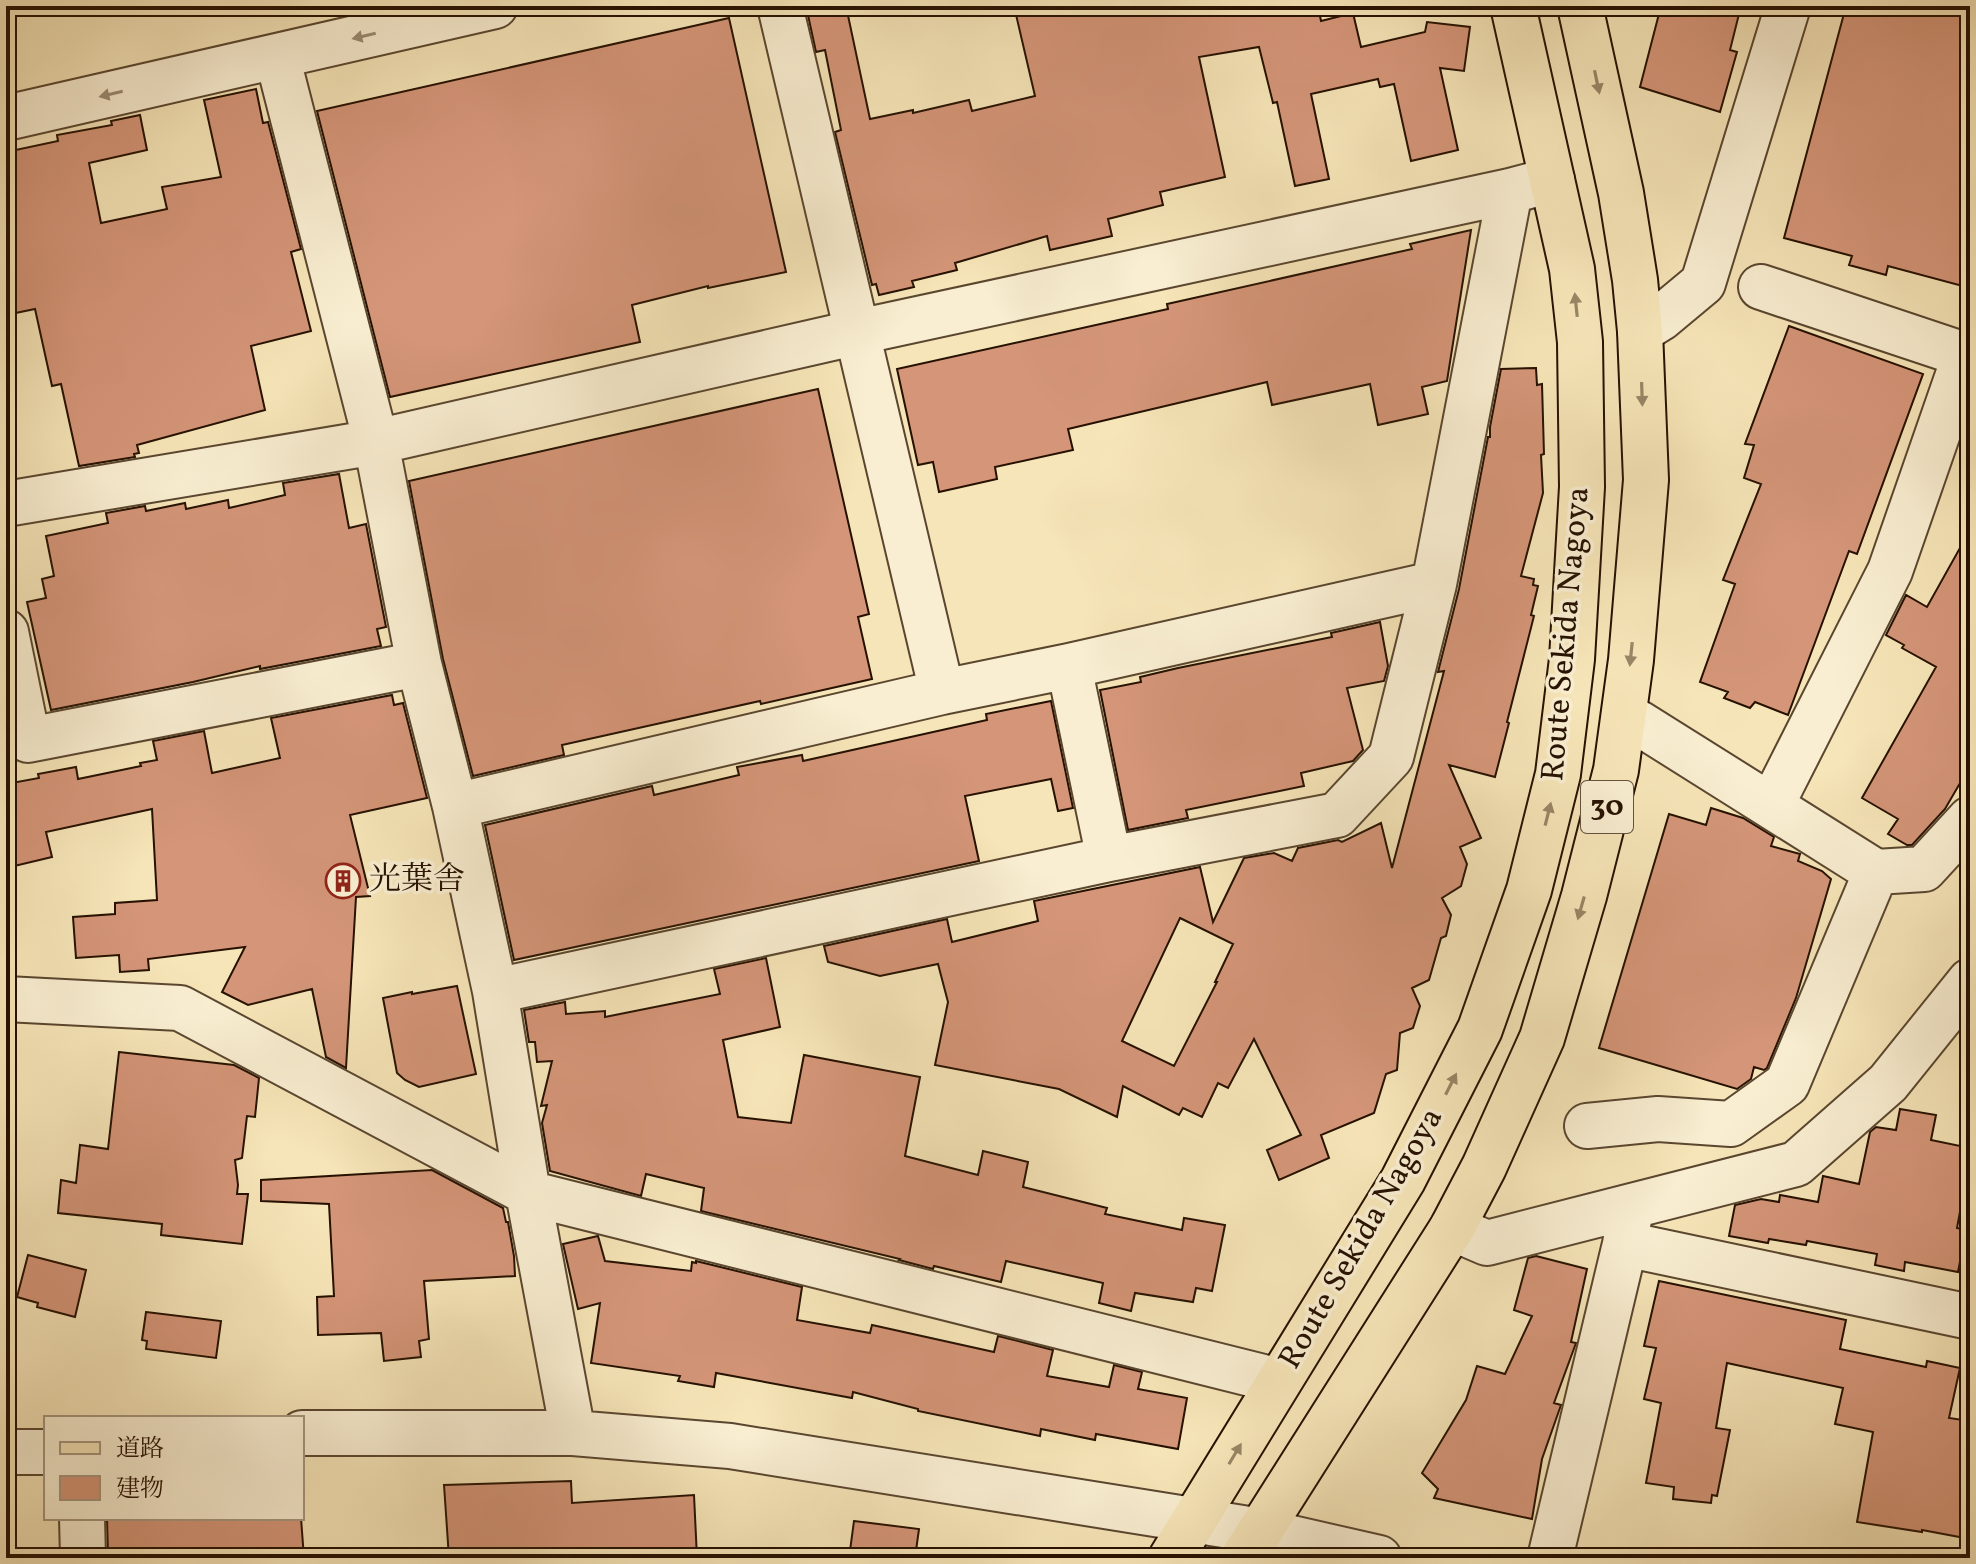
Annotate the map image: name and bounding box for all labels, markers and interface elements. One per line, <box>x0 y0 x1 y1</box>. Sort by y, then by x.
one-way arrow <box>352 30 377 43</box>
one-way arrow <box>1591 70 1604 95</box>
one-way arrow <box>98 88 123 101</box>
one-way arrow <box>1570 292 1583 317</box>
one-way arrow <box>1636 382 1649 407</box>
street label: Route Sekida Nagoya <box>1532 485 1602 783</box>
one-way arrow <box>1624 641 1637 666</box>
road number: 30 <box>1581 781 1633 833</box>
one-way arrow <box>1543 801 1555 826</box>
place label: 光葉舎 <box>369 859 465 903</box>
building icon: 光葉舎 <box>324 862 362 900</box>
one-way arrow <box>1574 897 1587 921</box>
one-way arrow <box>1445 1073 1458 1096</box>
street label: Route Sekida Nagoya <box>1269 1100 1455 1378</box>
legend <box>44 1416 304 1520</box>
text: 道路 <box>116 1433 164 1467</box>
one-way arrow <box>1228 1443 1242 1465</box>
text: 建物 <box>116 1473 164 1507</box>

